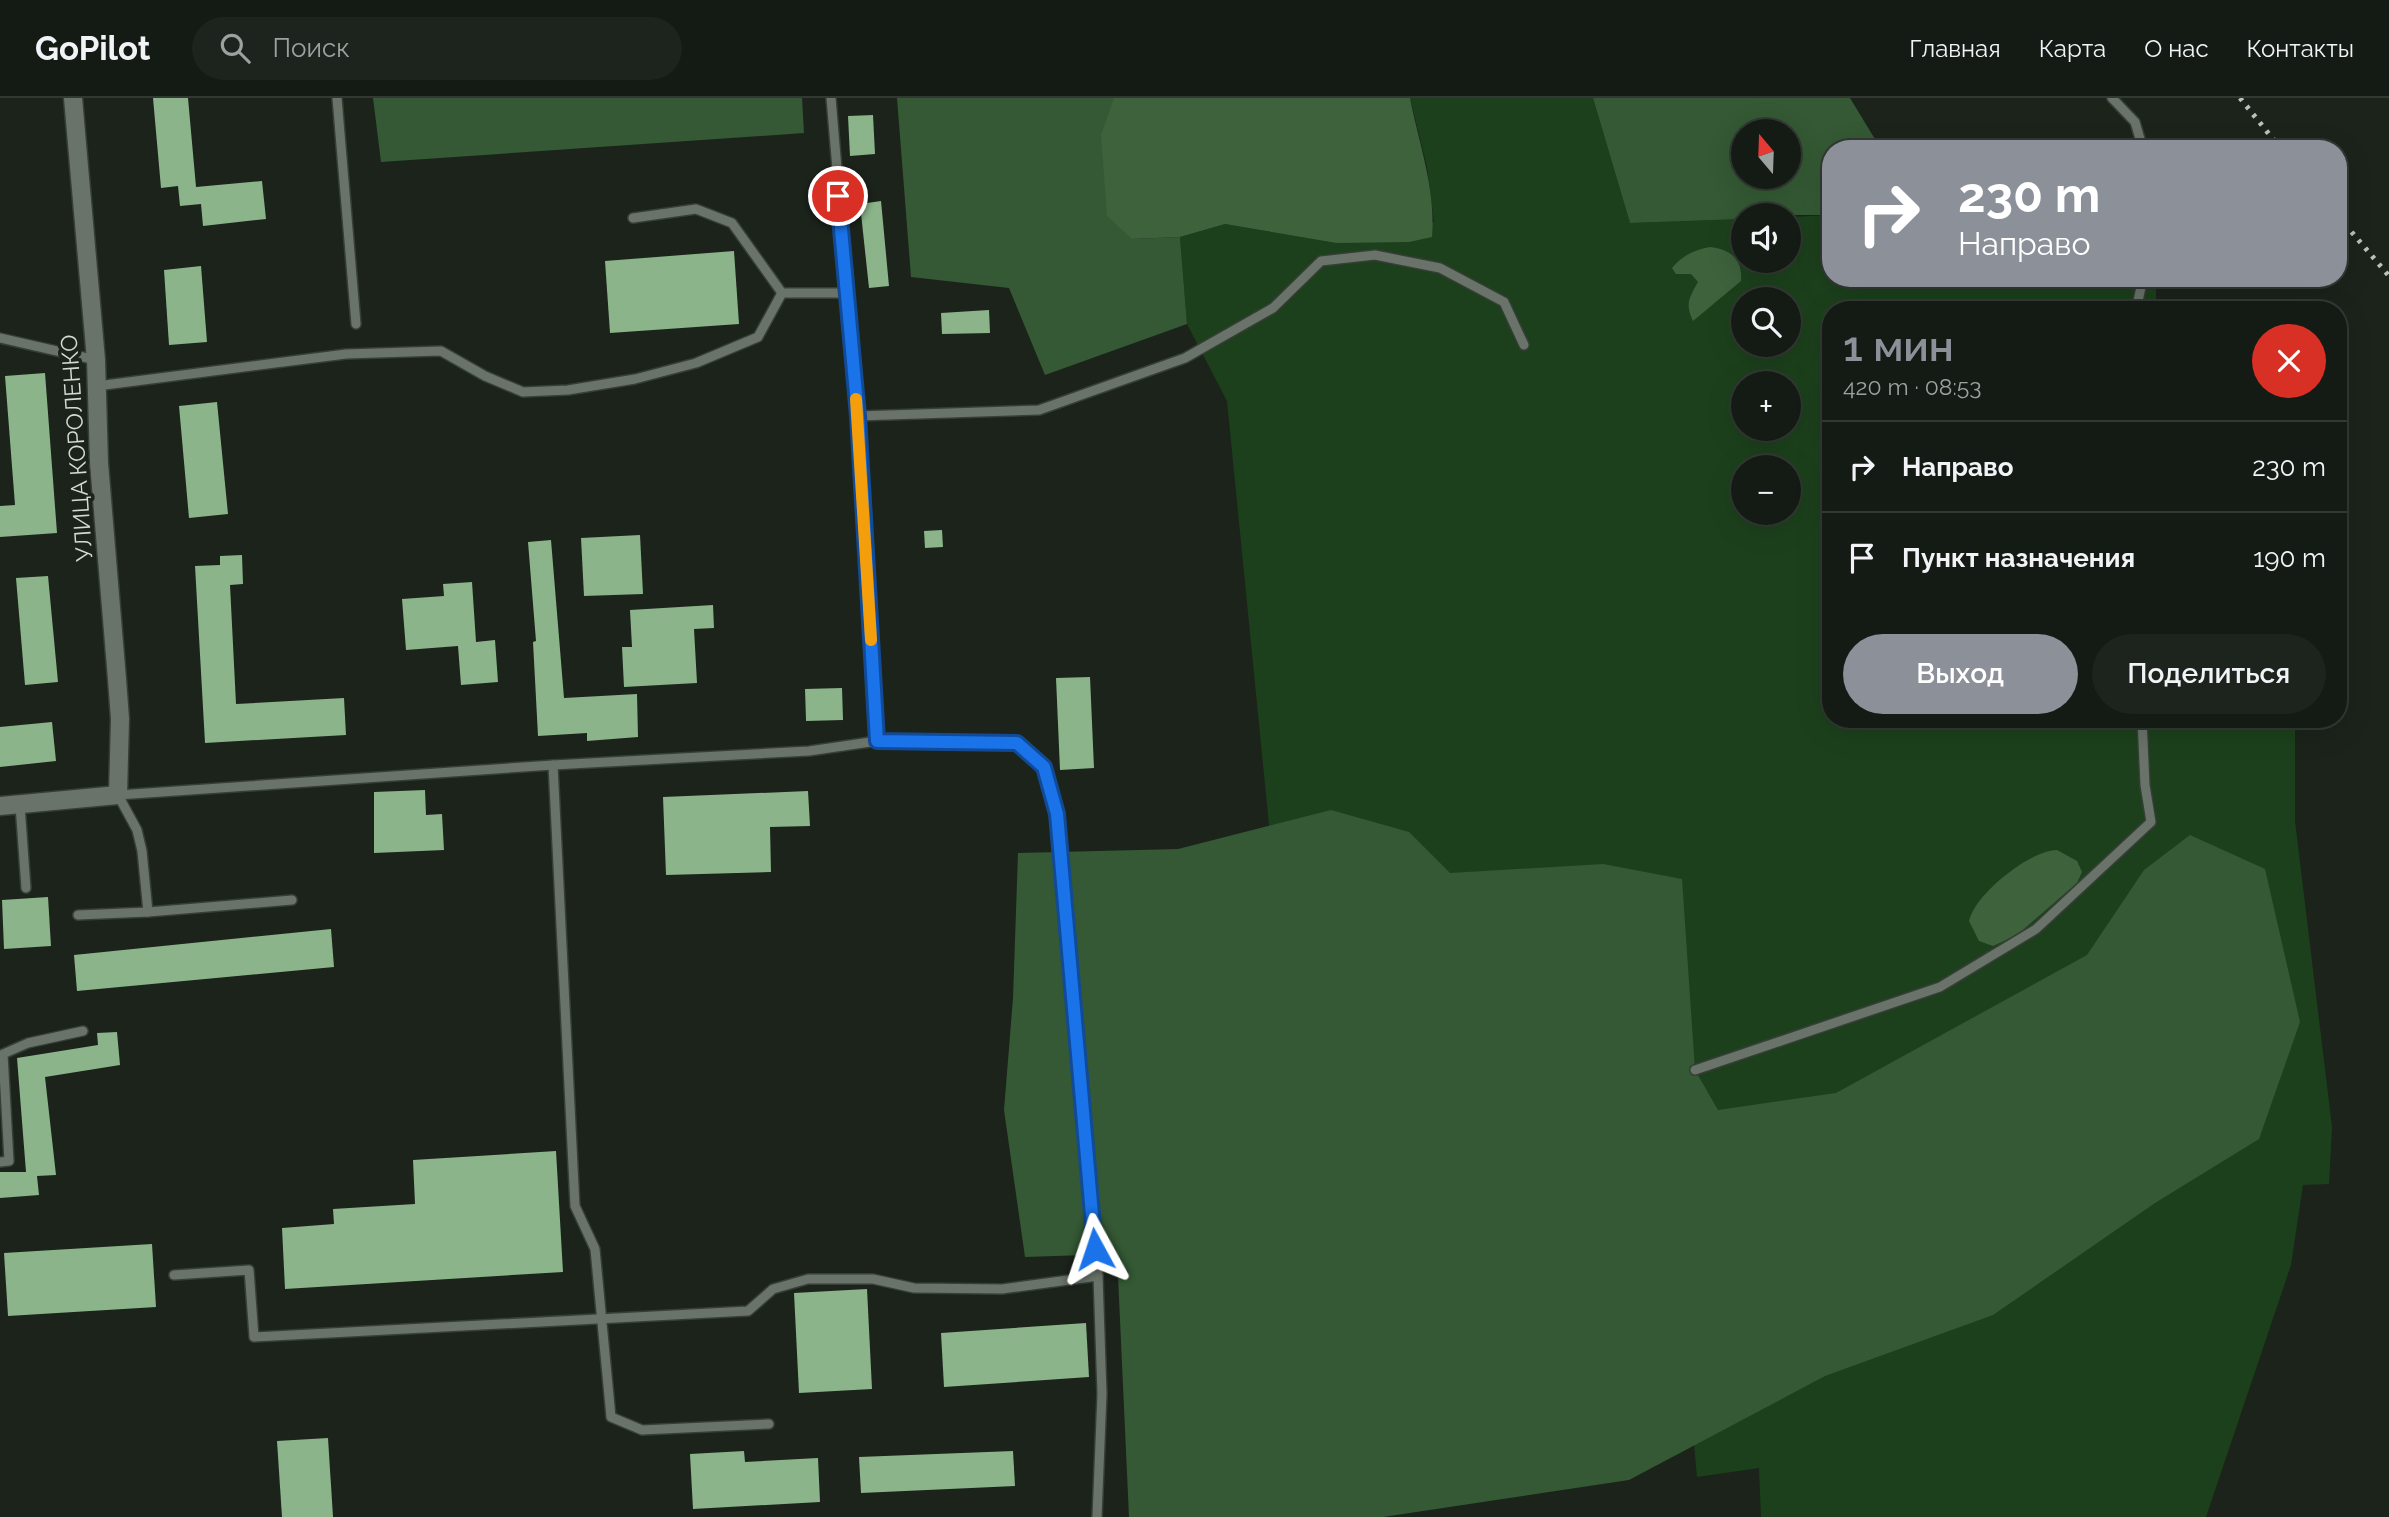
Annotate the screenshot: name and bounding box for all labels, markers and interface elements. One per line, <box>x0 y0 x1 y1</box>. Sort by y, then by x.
search box <box>192 17 682 80</box>
text: GoPilot <box>35 29 150 68</box>
icon: search <box>216 29 254 67</box>
text: Поиск <box>272 33 350 63</box>
text: Главная <box>1909 34 2001 63</box>
text: Карта <box>2039 34 2106 63</box>
text: О нас <box>2144 34 2209 63</box>
text: Контакты <box>2247 34 2354 63</box>
north arrow <box>1731 119 1801 189</box>
map controls <box>1731 119 1801 525</box>
pin <box>808 166 868 226</box>
text: 230 m <box>1958 166 2100 223</box>
icon: right <box>1843 168 1934 259</box>
icon: arrive <box>819 177 857 215</box>
button: sound <box>1731 203 1801 273</box>
text: Направо <box>1958 225 2090 262</box>
button: search <box>1731 287 1801 357</box>
text: 1 мин <box>1843 322 1954 371</box>
button: close <box>2252 324 2326 398</box>
street label: УЛИЦА КОРОЛЕНКО <box>55 334 97 562</box>
button: + <box>1731 371 1801 441</box>
text: 420 m · 08:53 <box>1843 373 1982 400</box>
icon: right <box>1843 448 1881 486</box>
text: Направо <box>1902 452 2013 482</box>
text: 230 m <box>2252 452 2326 482</box>
button: − <box>1731 455 1801 525</box>
icon: arrive <box>1843 539 1881 577</box>
text: Пункт назначения <box>1902 543 2135 573</box>
text: 190 m <box>2253 543 2326 573</box>
button: Выход <box>1843 634 2078 714</box>
button: Поделиться <box>2092 634 2326 714</box>
position arrow <box>1058 1212 1132 1286</box>

